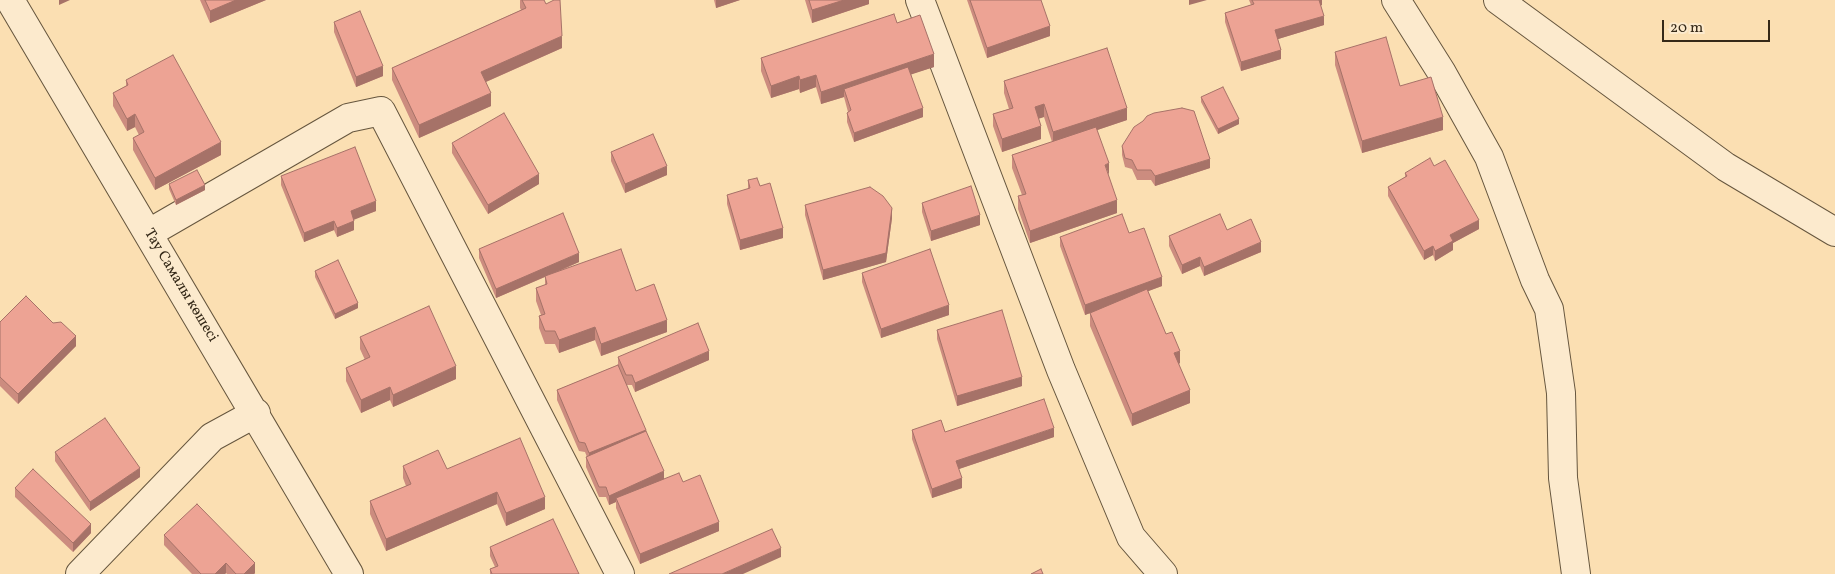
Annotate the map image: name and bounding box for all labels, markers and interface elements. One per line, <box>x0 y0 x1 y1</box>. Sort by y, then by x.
scale bar <box>1665 10 1772 42</box>
text: 20 m <box>1670 18 1703 39</box>
street label: Тау Самалы көшесі <box>139 226 221 346</box>

